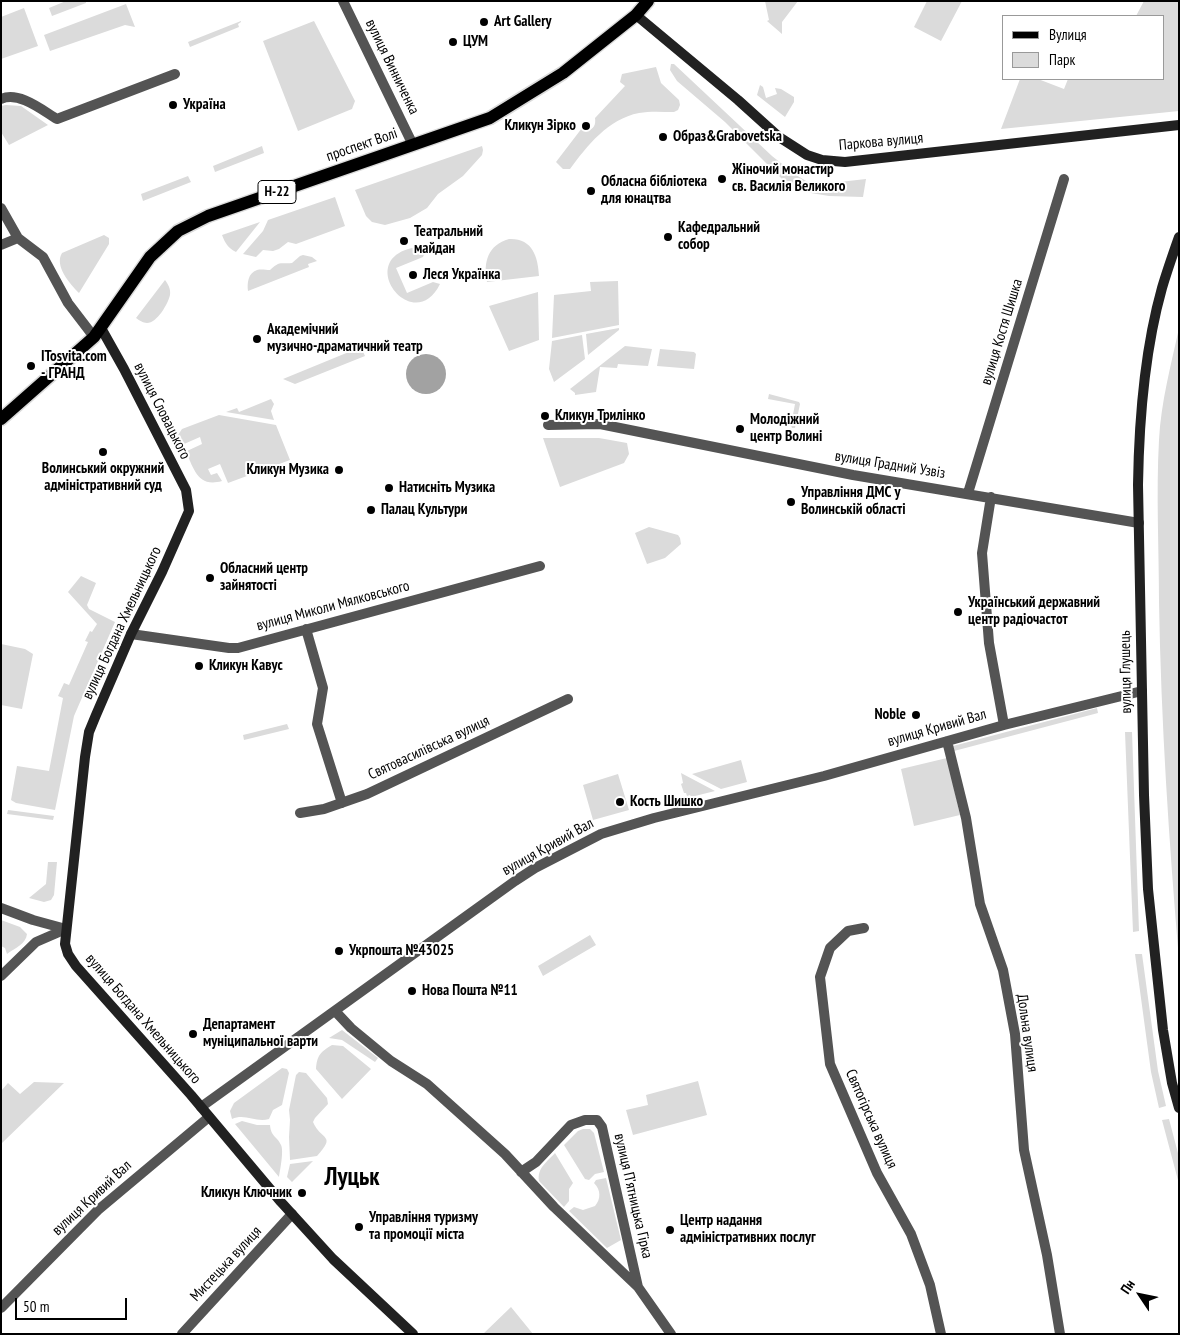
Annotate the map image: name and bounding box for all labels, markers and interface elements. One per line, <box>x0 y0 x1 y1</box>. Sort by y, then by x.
place label: Art Gallery <box>494 13 552 31</box>
legend <box>1002 15 1165 80</box>
marker: Art Gallery <box>478 16 490 28</box>
street label: вулиця Винниченка <box>361 17 423 117</box>
text: Вулиця <box>1049 25 1087 44</box>
place label: ЦУМ <box>463 33 488 51</box>
marker: ЦУМ <box>447 36 459 48</box>
text: Парк <box>1049 50 1075 69</box>
place label: Україна <box>183 96 226 114</box>
marker: Україна <box>167 99 179 111</box>
place label: Кликун Зірко <box>504 117 576 135</box>
marker: Кликун Зірко <box>580 120 592 132</box>
street label: проспект Волі <box>324 124 400 166</box>
place label: Образ&Grabovetska <box>673 128 782 146</box>
street label: Паркова вулиця <box>838 129 924 155</box>
marker: Образ&Grabovetska <box>657 131 669 143</box>
place label: Жіночий монастир св. Василія Великого <box>732 161 845 196</box>
place label: Обласна бібліотека для юнацтва <box>601 173 707 208</box>
marker: Жіночий монастир св. Василія Великого <box>716 173 728 185</box>
road number: Н-22 <box>258 180 296 203</box>
marker: Обласна бібліотека для юнацтва <box>585 185 597 197</box>
place label: Кафедральний собор <box>678 219 760 254</box>
place label: Театральний майдан <box>414 223 483 258</box>
marker: Кафедральний собор <box>662 231 674 243</box>
marker: Театральний майдан <box>398 235 410 247</box>
place label: Леся Українка <box>423 266 500 284</box>
marker: Леся Українка <box>407 269 419 281</box>
street label: вулиця Костя Шишка <box>977 277 1027 387</box>
place label: Академічний музично-драматичний театр <box>267 321 423 356</box>
marker: Академічний музично-драматичний театр <box>251 333 263 345</box>
place label: ITosvita.com - ГРАНД <box>41 348 107 383</box>
marker: ITosvita.com - ГРАНД <box>25 360 37 372</box>
street label: вулиця Словацького <box>130 360 194 462</box>
place label: Кликун Трилінко <box>555 407 646 425</box>
marker: Кликун Трилінко <box>539 410 551 422</box>
place label: Молодіжний центр Волині <box>750 411 822 446</box>
marker: Молодіжний центр Волині <box>734 423 746 435</box>
marker: Волинський окружний адміністративний суд <box>97 446 109 458</box>
street label: вулиця Градний Узвіз <box>833 447 947 483</box>
place label: Волинський окружний адміністративний суд <box>42 460 164 495</box>
place label: Кликун Музика <box>246 461 329 479</box>
marker: Кликун Музика <box>333 464 345 476</box>
place label: Натисніть Музика <box>399 479 495 497</box>
marker: Натисніть Музика <box>383 482 395 494</box>
place label: Управління ДМС у Волинській області <box>801 484 906 519</box>
marker: Управління ДМС у Волинській області <box>785 496 797 508</box>
place label: Палац Культури <box>381 501 468 519</box>
marker: Палац Культури <box>365 504 377 516</box>
street label: вулиця Богдана Хмельницького <box>79 544 165 702</box>
place label: Обласний центр зайнятості <box>220 560 308 595</box>
marker: Обласний центр зайнятості <box>204 572 216 584</box>
street label: вулиця Миколи Мялковського <box>255 577 411 635</box>
place label: Український державний центр радіочастот <box>968 594 1100 629</box>
marker: Український державний центр радіочастот <box>952 606 964 618</box>
street label: вулиця Глушець <box>1116 630 1136 714</box>
place label: Кликун Кавус <box>209 657 283 675</box>
marker: Кликун Кавус <box>193 660 205 672</box>
street label: вулиця Кривий Вал <box>886 705 988 751</box>
place label: Noble <box>875 706 906 724</box>
marker: Noble <box>910 709 922 721</box>
street label: Святовасилівська вулиця <box>365 712 493 784</box>
place label: Кость Шишко <box>630 793 703 811</box>
marker: Кость Шишко <box>614 796 626 808</box>
street label: вулиця Кривий Вал <box>499 814 597 880</box>
place label: Укрпошта №43025 <box>349 942 454 960</box>
marker: Укрпошта №43025 <box>333 945 345 957</box>
street label: вулиця Богдана Хмельницького <box>82 950 204 1088</box>
place label: Нова Пошта №11 <box>422 982 518 1000</box>
marker: Нова Пошта №11 <box>406 985 418 997</box>
street label: Дольна вулиця <box>1013 993 1041 1073</box>
place label: Департамент муніципальної варти <box>203 1016 318 1051</box>
marker: Департамент муніципальної варти <box>187 1028 199 1040</box>
street label: Святогірська вулиця <box>841 1067 901 1171</box>
street label: вулиця Пʼятницька Гірка <box>610 1132 656 1260</box>
street label: вулиця Кривий Вал <box>49 1157 135 1239</box>
district label: Луцьк <box>324 1163 380 1193</box>
place label: Кликун Ключник <box>201 1184 292 1202</box>
marker: Кликун Ключник <box>296 1187 308 1199</box>
place label: Управління туризму та промоції міста <box>369 1209 478 1244</box>
place label: Центр надання адміністративних послуг <box>680 1212 816 1247</box>
marker: Управління туризму та промоції міста <box>353 1221 365 1233</box>
street label: Мистецька вулиця <box>187 1223 265 1305</box>
marker: Центр надання адміністративних послуг <box>664 1224 676 1236</box>
north arrow <box>1115 1270 1165 1320</box>
text: Пн <box>1116 1276 1139 1297</box>
scale bar <box>18 1288 130 1320</box>
text: 50 m <box>23 1297 49 1316</box>

